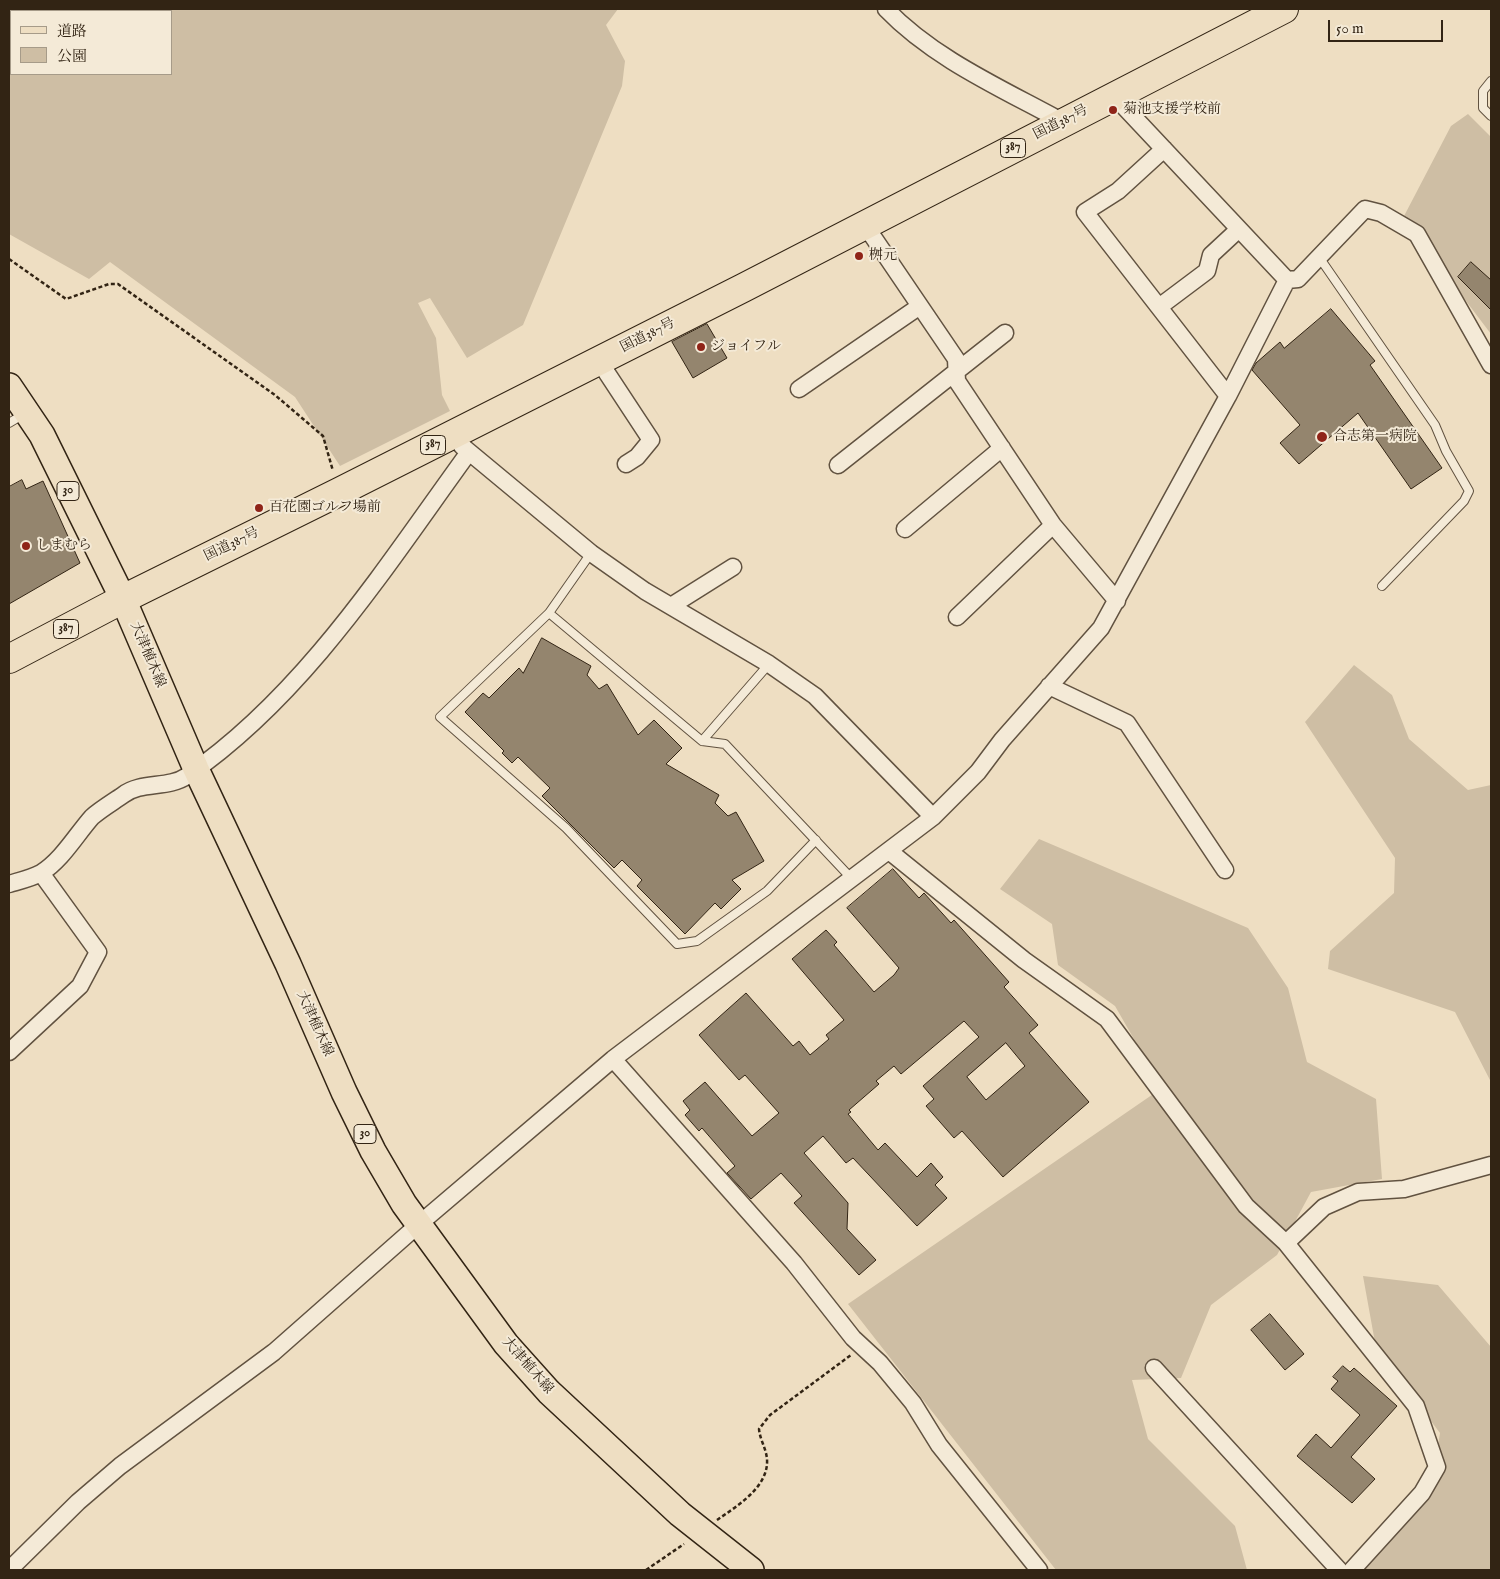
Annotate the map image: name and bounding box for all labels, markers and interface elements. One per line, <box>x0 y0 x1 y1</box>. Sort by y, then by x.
legend <box>10 10 172 75</box>
scale bar <box>1330 10 1445 42</box>
text: 50 m <box>1336 19 1364 38</box>
text: 道路 <box>57 22 87 41</box>
text: 公園 <box>57 47 87 66</box>
street label: 国道387号 <box>1031 102 1091 144</box>
place label: 菊池支援学校前 <box>1123 102 1221 118</box>
marker: 菊池支援学校前 <box>1107 104 1119 116</box>
road number: 387 <box>1000 138 1026 158</box>
place label: 桝元 <box>869 248 897 264</box>
marker: 桝元 <box>853 250 865 262</box>
street label: 国道387号 <box>618 315 678 357</box>
place label: ジョイフル <box>711 339 781 355</box>
marker: ジョイフル <box>695 341 707 353</box>
place label: 合志第一病院 <box>1333 429 1417 445</box>
marker: 合志第一病院 <box>1315 430 1329 444</box>
road number: 387 <box>420 436 446 454</box>
road number: 30 <box>57 482 79 501</box>
place label: 百花園ゴルフ場前 <box>269 500 381 516</box>
marker: 百花園ゴルフ場前 <box>253 502 265 514</box>
street label: 国道387号 <box>202 524 262 566</box>
place label: しまむら <box>36 538 92 554</box>
marker: しまむら <box>20 540 32 552</box>
road number: 387 <box>54 620 78 638</box>
street label: 大津植木線 <box>126 620 168 690</box>
street label: 大津植木線 <box>292 989 336 1059</box>
road number: 30 <box>354 1124 376 1144</box>
street label: 大津植木線 <box>498 1334 556 1398</box>

